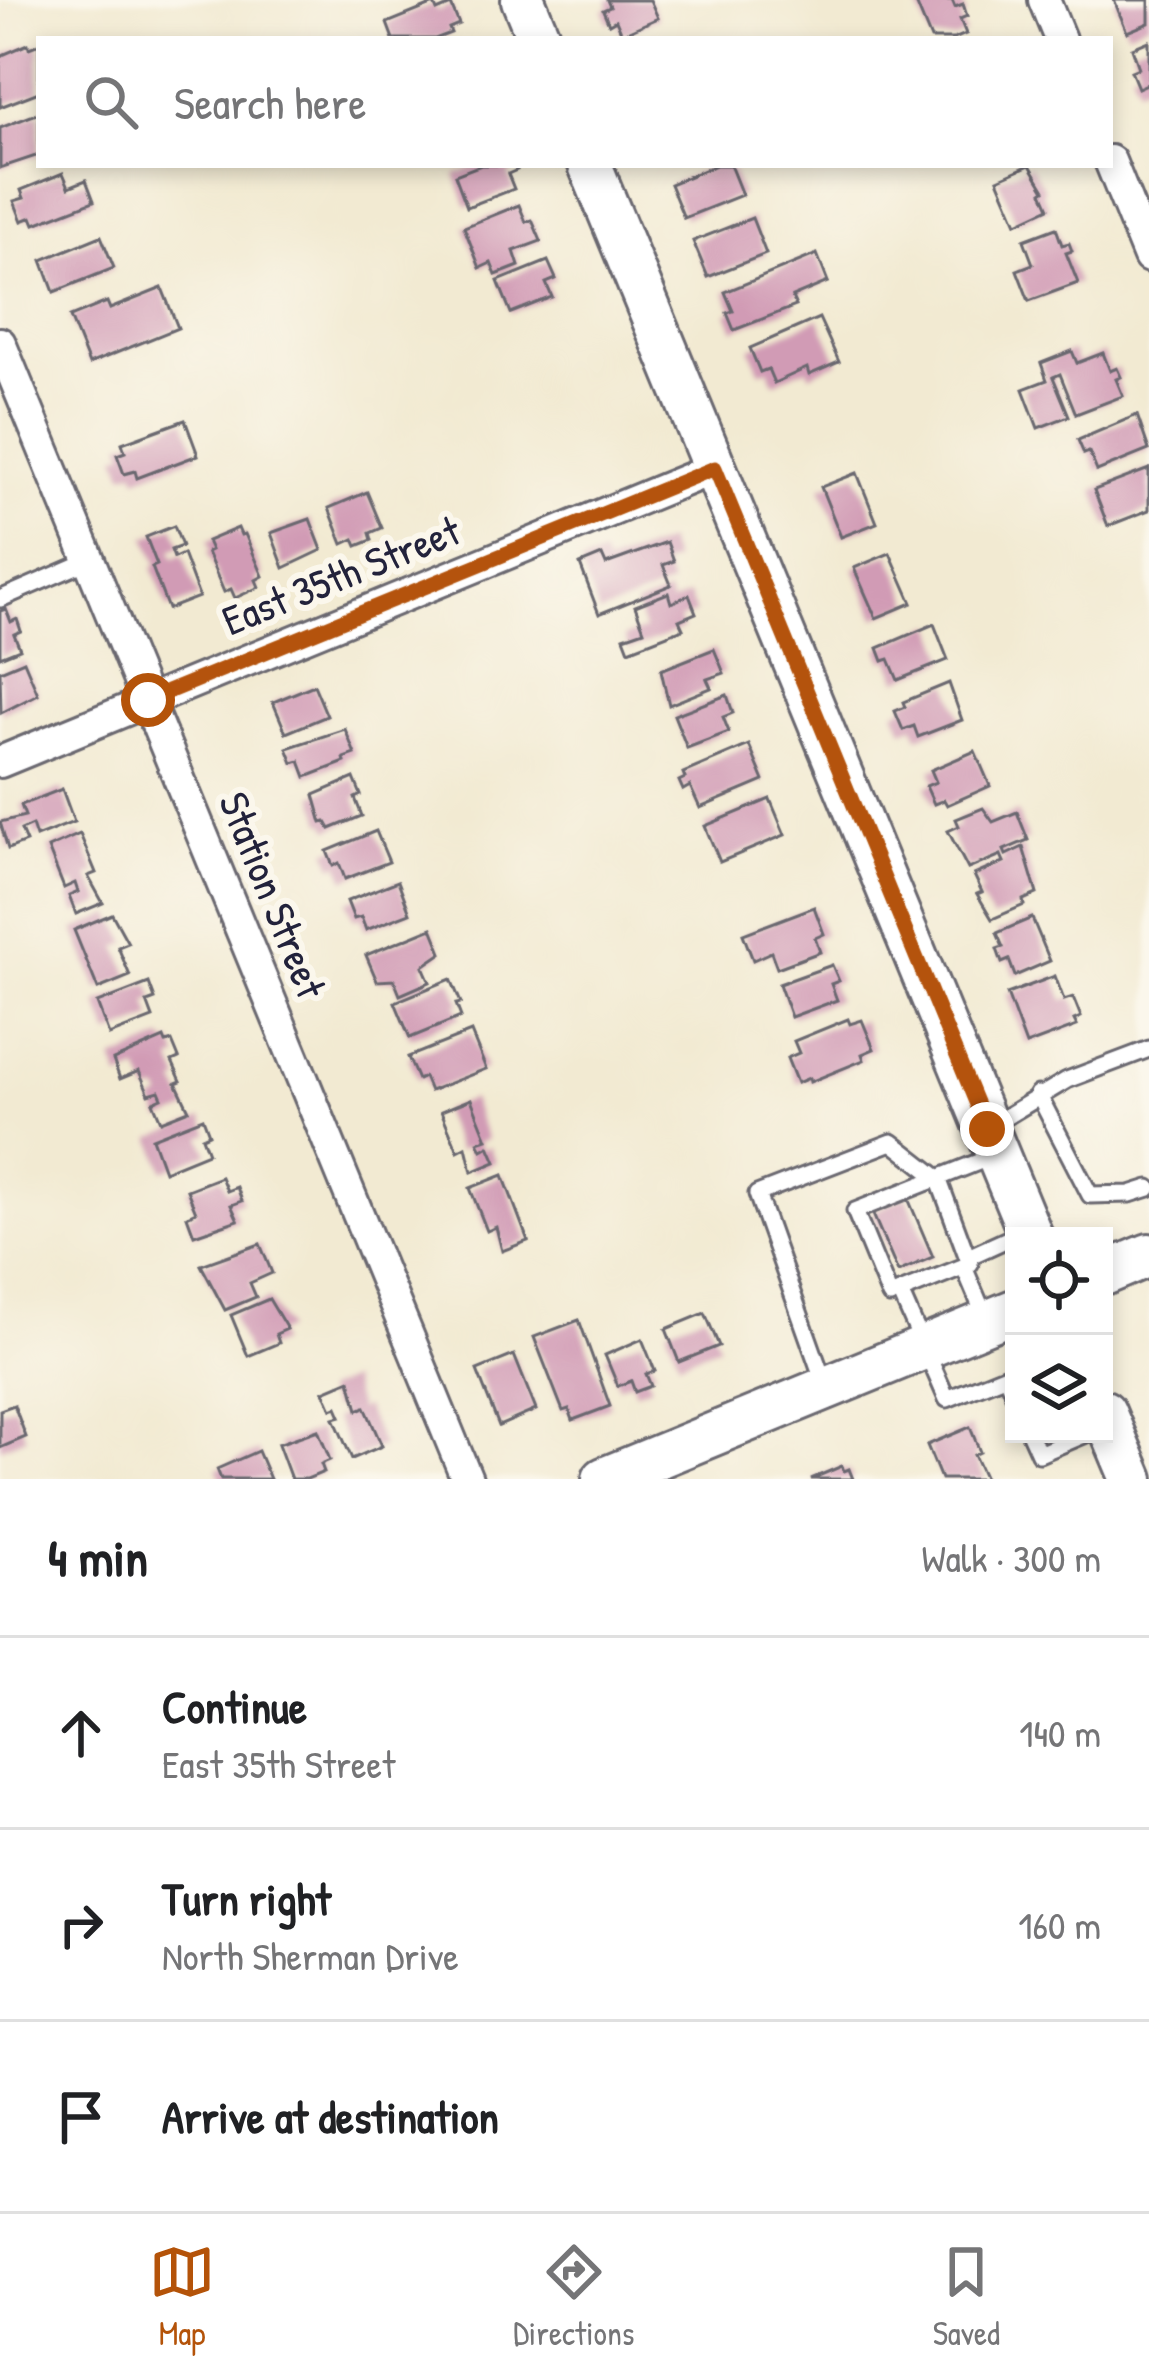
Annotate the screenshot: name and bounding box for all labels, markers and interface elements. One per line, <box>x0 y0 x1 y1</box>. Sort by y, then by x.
search box <box>36 36 1113 168</box>
icon: search <box>78 69 144 135</box>
text: Search here <box>174 72 366 133</box>
street label: East 35th Street <box>214 501 469 648</box>
route start <box>121 673 175 727</box>
street label: Station Street <box>206 783 341 1007</box>
route end <box>960 1102 1014 1156</box>
map controls <box>1005 1227 1113 1443</box>
button: locate <box>1005 1227 1113 1335</box>
button: layers <box>1005 1335 1113 1443</box>
text: 4 min <box>48 1523 148 1592</box>
text: Walk · 300 m <box>921 1531 1101 1584</box>
text: Continue <box>162 1676 307 1737</box>
icon: ahead <box>48 1700 114 1766</box>
text: 140 m <box>1019 1706 1101 1759</box>
text: East 35th Street <box>162 1737 395 1790</box>
text: Turn right <box>162 1868 331 1929</box>
icon: right <box>48 1892 114 1958</box>
text: 160 m <box>1018 1898 1101 1951</box>
text: North Sherman Drive <box>162 1929 459 1982</box>
icon: arrive <box>48 2084 114 2150</box>
text: Arrive at destination <box>162 2086 499 2147</box>
tab: Map <box>149 2239 215 2355</box>
tab: Directions <box>513 2239 635 2355</box>
tab: Saved <box>933 2239 1000 2355</box>

